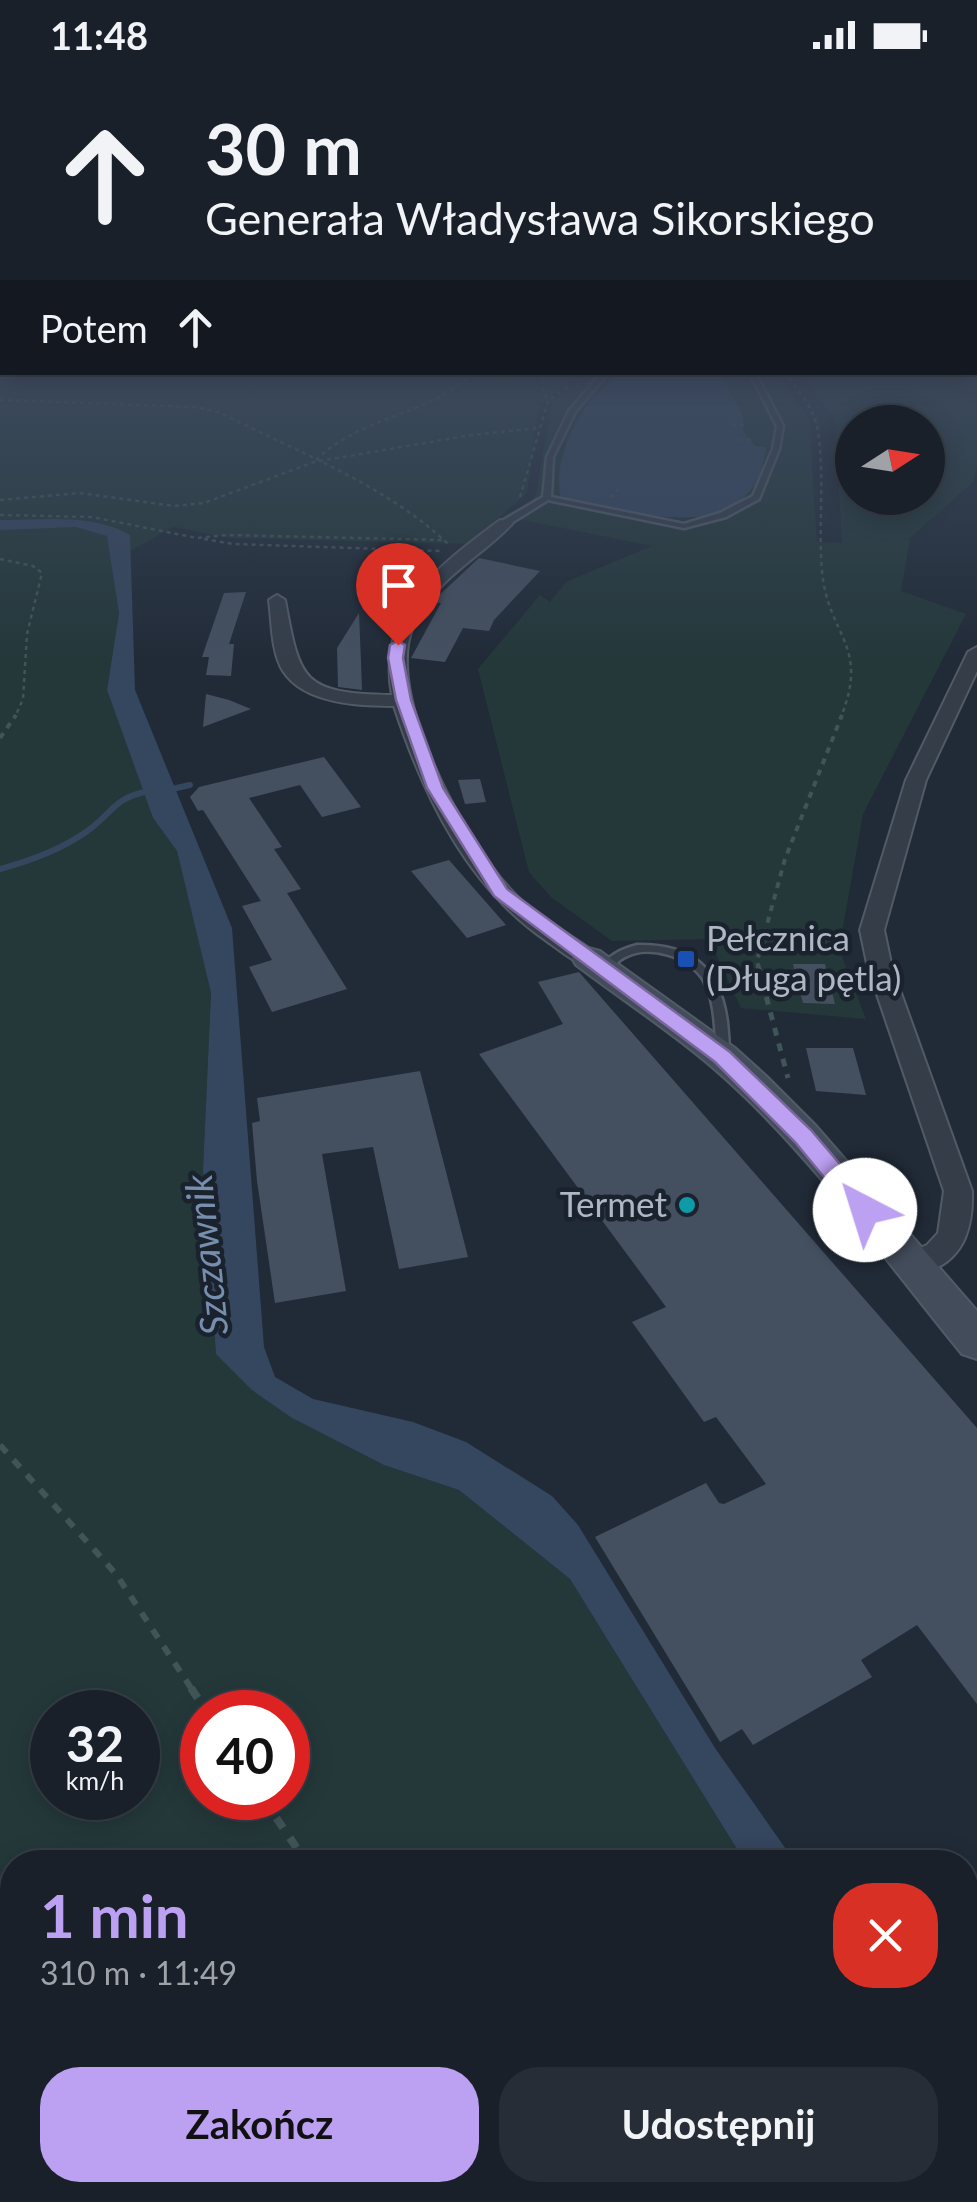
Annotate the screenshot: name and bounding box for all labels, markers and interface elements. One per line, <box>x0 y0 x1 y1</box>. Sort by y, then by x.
text: 11:48 <box>50 12 148 58</box>
text: 30 m <box>205 106 362 190</box>
icon: ahead <box>40 110 170 240</box>
text: Generała Władysława Sikorskiego <box>205 191 875 245</box>
icon: ahead <box>168 300 223 355</box>
text: Potem <box>40 305 148 351</box>
north arrow <box>835 405 945 515</box>
map controls <box>835 405 945 515</box>
pin <box>356 543 441 646</box>
icon: arrive <box>371 558 426 613</box>
place label: Pełcznica (Długa pętla) <box>706 916 901 998</box>
marker: Pełcznica (Długa pętla) <box>675 948 697 970</box>
position arrow <box>813 1158 917 1262</box>
water label: Szczawnik <box>174 1172 236 1338</box>
place label: Termet <box>560 1182 667 1224</box>
marker: Termet <box>676 1194 698 1216</box>
speed limit sign: 40 <box>180 1690 310 1820</box>
text: 32 <box>66 1713 124 1773</box>
text: km/h <box>66 1765 124 1795</box>
text: 1 min <box>40 1879 189 1951</box>
button: close <box>833 1883 938 1988</box>
text: 310 m · 11:49 <box>40 1953 237 1992</box>
button: Zakończ <box>40 2067 479 2182</box>
button: Udostępnij <box>499 2067 938 2182</box>

